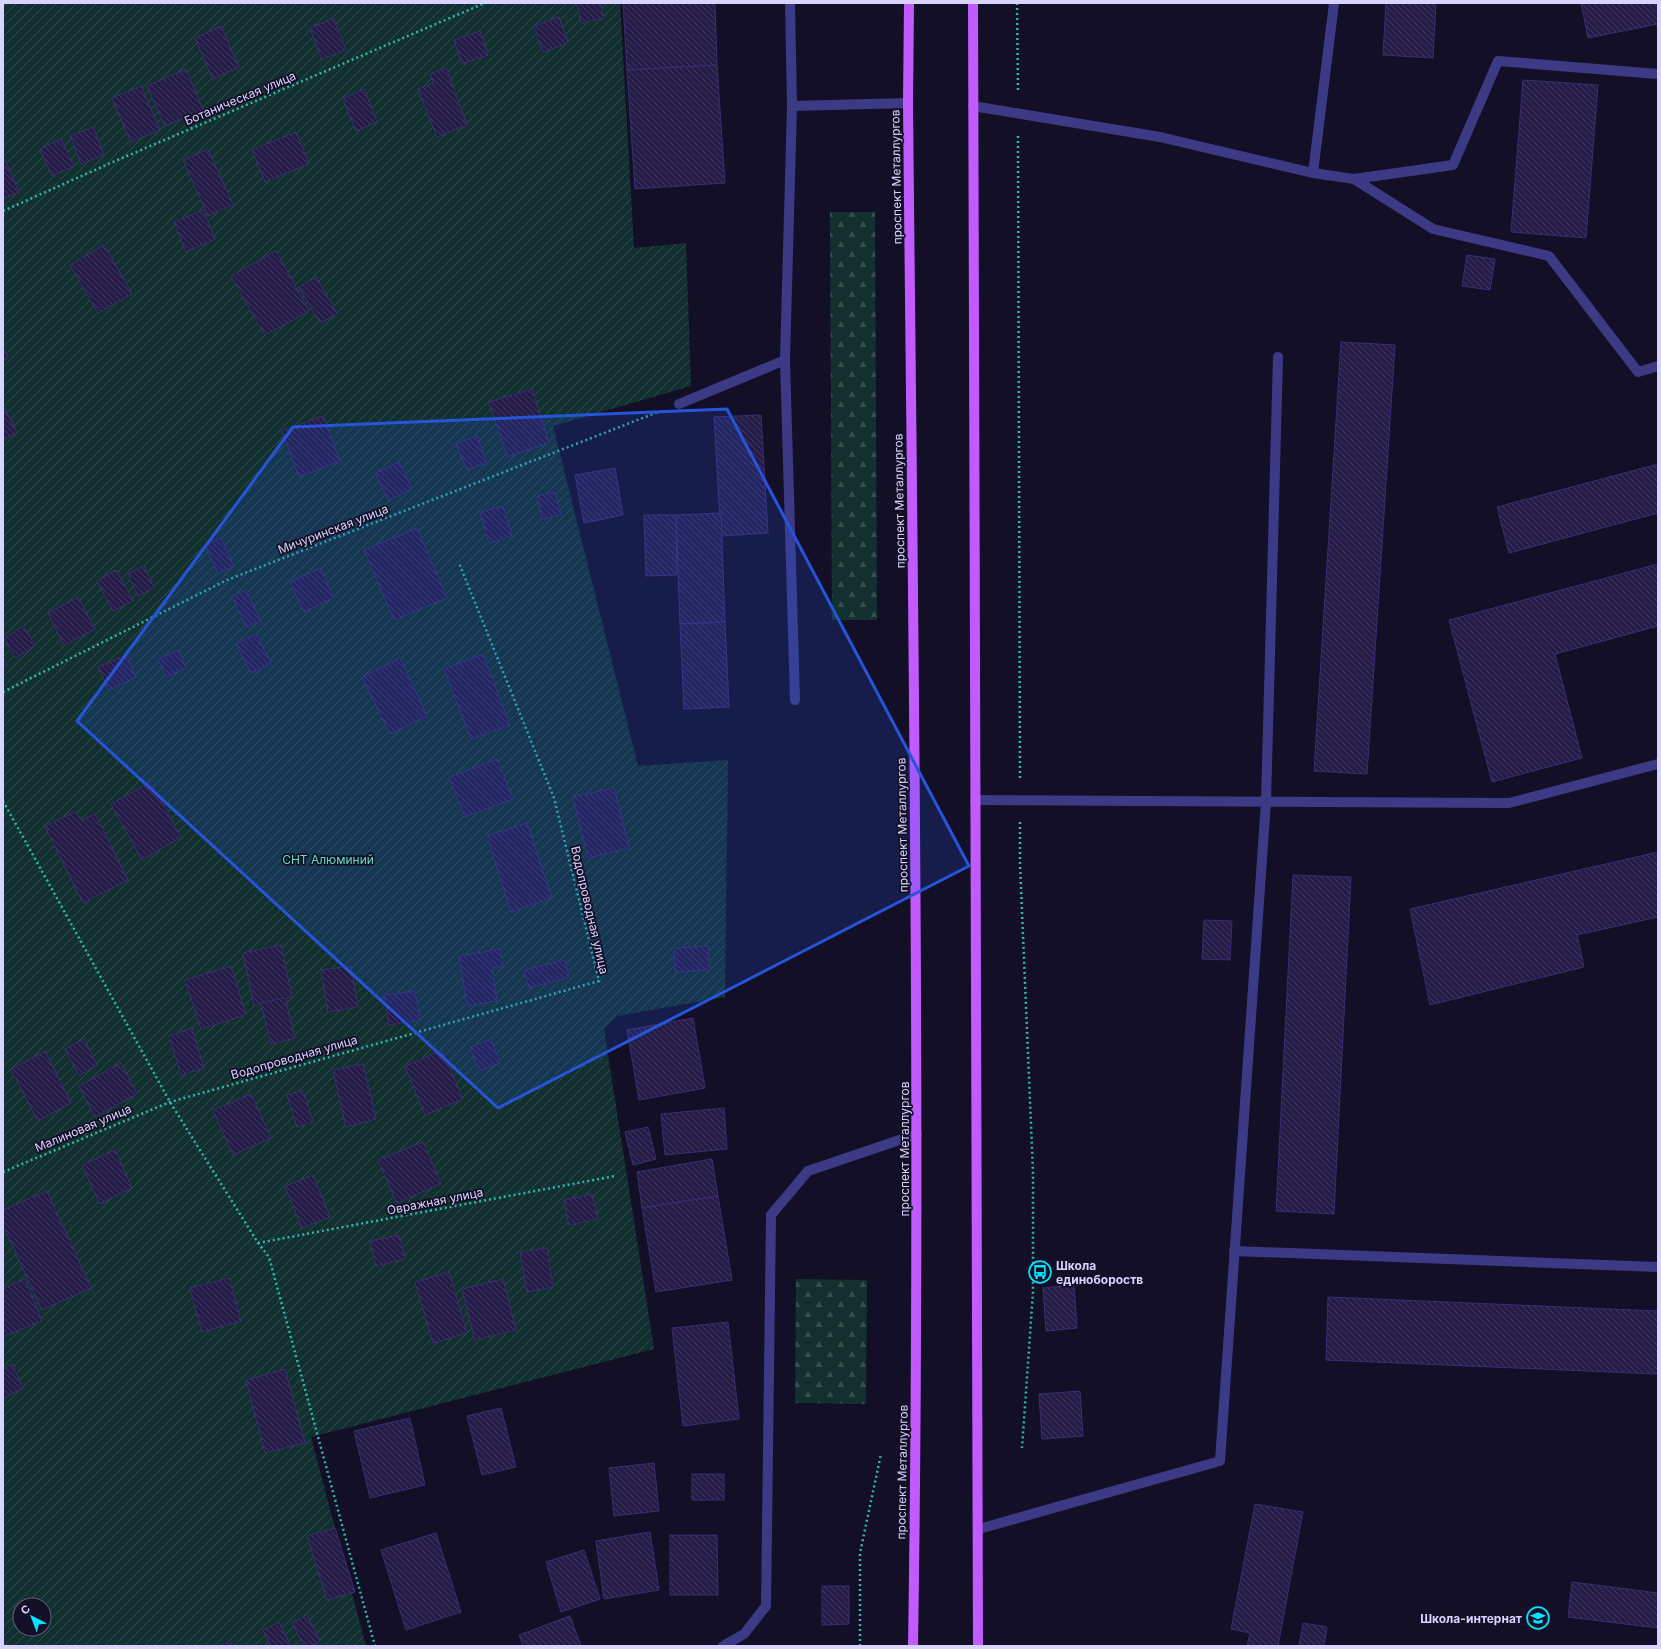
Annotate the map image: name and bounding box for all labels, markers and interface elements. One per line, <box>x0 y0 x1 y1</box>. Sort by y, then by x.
street label: Ботаническая улица <box>182 68 298 128</box>
street label: проспект Металлургов <box>887 109 905 245</box>
street label: проспект Металлургов <box>890 433 908 569</box>
street label: Мичуринская улица <box>276 501 390 557</box>
street label: проспект Металлургов <box>893 757 911 893</box>
street label: Водопроводная улица <box>568 845 612 975</box>
park label: СНТ Алюминий <box>282 852 374 867</box>
street label: Водопроводная улица <box>229 1032 359 1082</box>
street label: проспект Металлургов <box>897 1081 912 1216</box>
street label: Малиновая улица <box>32 1101 134 1155</box>
street label: Овражная улица <box>386 1184 484 1218</box>
place label: Школа единобороств <box>1056 1258 1143 1287</box>
bus stop icon: Школа единобороств <box>1027 1259 1053 1285</box>
street label: проспект Металлургов <box>893 1404 911 1540</box>
north arrow <box>12 1597 52 1637</box>
text: С <box>18 1602 33 1617</box>
school or university icon: Школа-интернат <box>1525 1605 1551 1631</box>
place label: Школа-интернат <box>1420 1611 1522 1626</box>

